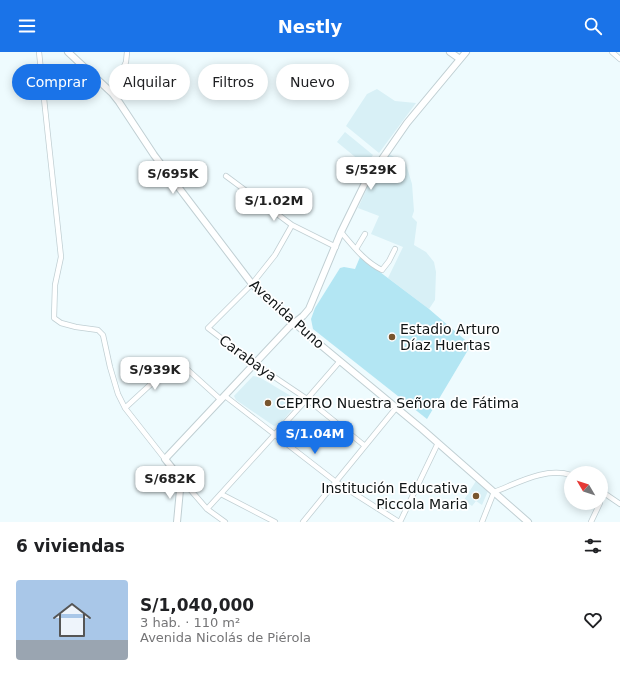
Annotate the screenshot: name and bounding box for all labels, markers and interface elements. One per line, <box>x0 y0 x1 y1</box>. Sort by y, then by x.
icon: menu <box>16 15 38 37</box>
icon: search <box>582 15 604 37</box>
text: Nestly <box>278 16 342 37</box>
chip: Comprar <box>12 64 101 100</box>
chip: Alquilar <box>109 64 190 100</box>
chip: Filtros <box>198 64 268 100</box>
chip: Nuevo <box>276 64 349 100</box>
pin: S/529K <box>338 157 404 191</box>
pin: S/695K <box>140 161 206 195</box>
text: S/529K <box>345 162 397 177</box>
text: S/695K <box>147 166 199 181</box>
pin: S/1.02M <box>237 188 311 222</box>
text: S/1.02M <box>244 193 304 208</box>
street label: Avenida Puno <box>246 276 328 352</box>
place label: Estadio Arturo Díaz Huertas <box>400 321 500 353</box>
street label: Carabaya <box>216 332 280 384</box>
marker: Estadio Arturo Díaz Huertas <box>387 332 397 342</box>
pin: S/939K <box>122 357 188 391</box>
text: S/939K <box>129 362 181 377</box>
place label: CEPTRO Nuestra Señora de Fátima <box>276 395 519 411</box>
marker: CEPTRO Nuestra Señora de Fátima <box>263 398 273 408</box>
pin: S/1.04M <box>278 421 352 455</box>
text: S/1.04M <box>285 426 345 441</box>
pin: S/682K <box>137 466 203 500</box>
north arrow <box>564 466 608 510</box>
map controls <box>564 466 608 510</box>
text: S/682K <box>144 471 196 486</box>
place label: Institución Educativa Piccola Maria <box>321 480 468 512</box>
marker: Institución Educativa Piccola Maria <box>471 491 481 501</box>
icon: filters <box>582 535 604 557</box>
text: 6 viviendas <box>16 536 125 556</box>
text: S/1,040,000 <box>140 595 254 615</box>
icon: home <box>48 596 96 644</box>
icon: heart <box>582 609 604 631</box>
text: 3 hab. · 110 m² <box>140 615 240 630</box>
text: Avenida Nicolás de Piérola <box>140 630 311 645</box>

